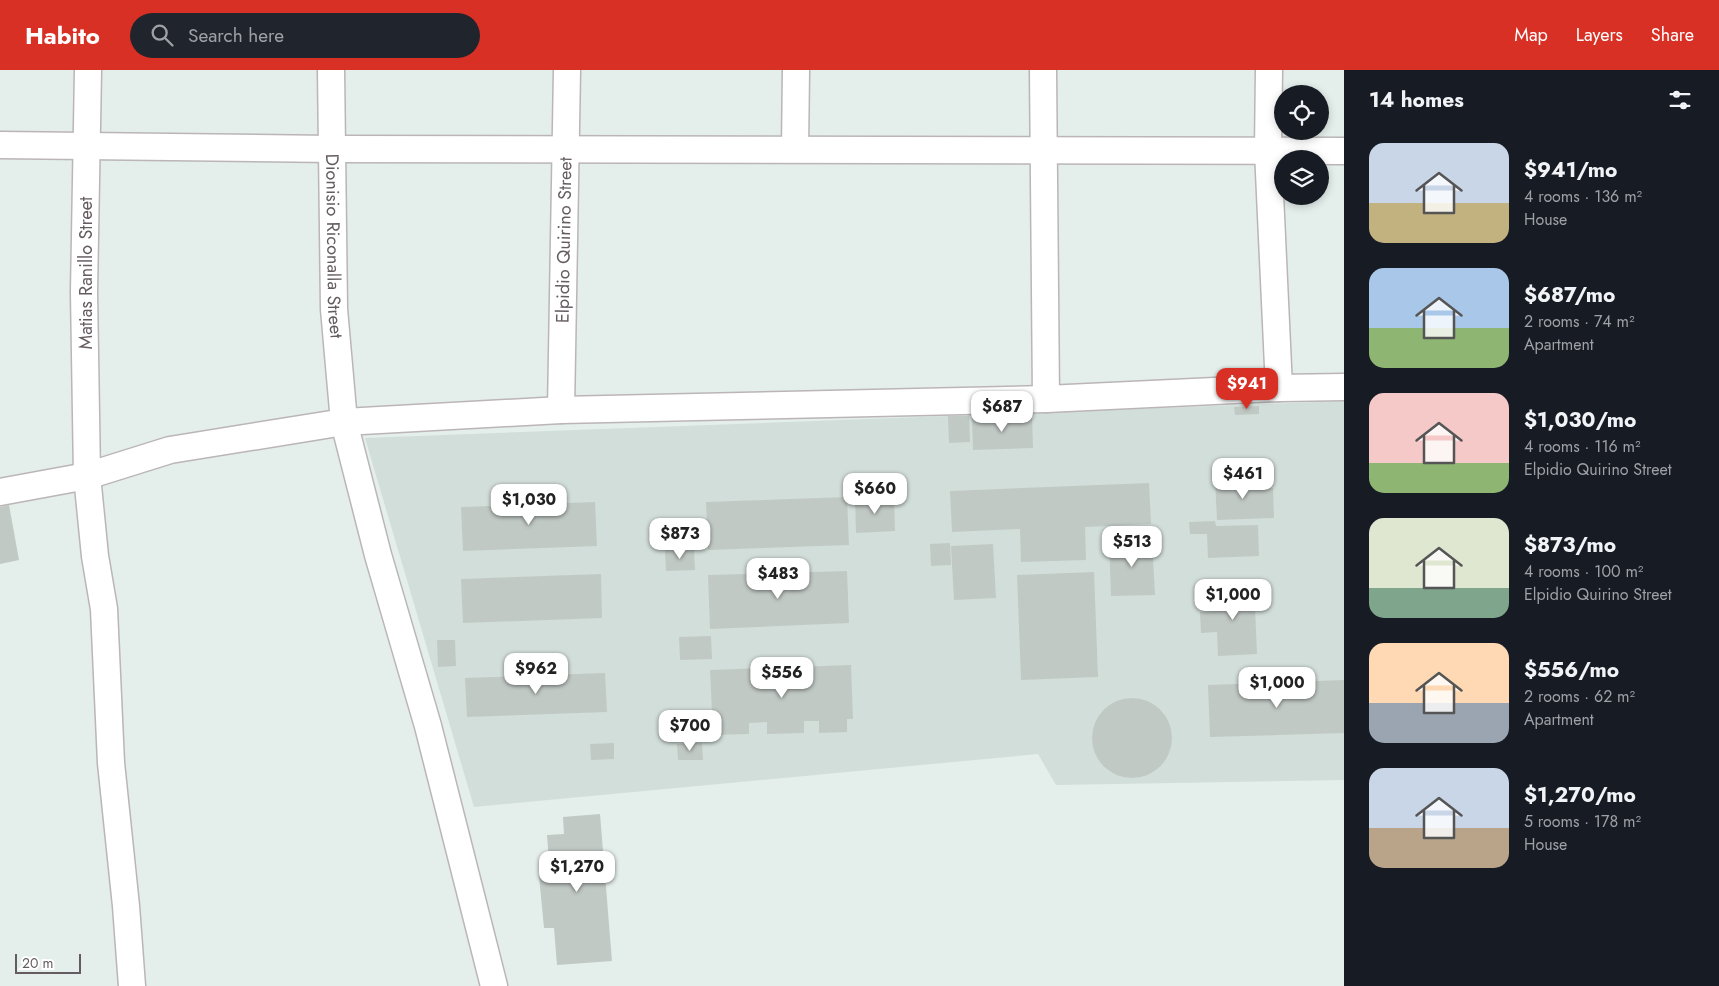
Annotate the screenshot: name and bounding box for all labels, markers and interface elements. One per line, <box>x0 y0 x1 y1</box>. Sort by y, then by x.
search box <box>130 13 480 58</box>
text: Habito <box>25 18 100 53</box>
icon: search <box>148 21 176 49</box>
text: Search here <box>188 22 284 49</box>
text: Map <box>1514 22 1548 48</box>
text: Layers <box>1576 22 1623 48</box>
text: Share <box>1651 22 1694 48</box>
map controls <box>1274 85 1329 205</box>
button: locate <box>1274 85 1329 140</box>
text: 14 homes <box>1369 85 1464 115</box>
icon: filters <box>1666 86 1694 114</box>
button: layers <box>1274 150 1329 205</box>
street label: Dionisio Riconalla Street <box>319 153 350 340</box>
text: $941/mo <box>1524 155 1617 185</box>
street label: Elpidio Quirino Street <box>550 156 578 323</box>
icon: home <box>1409 163 1469 223</box>
text: 4 rooms · 136 m² <box>1524 185 1642 208</box>
street label: Matias Ranillo Street <box>73 196 99 349</box>
text: House <box>1524 208 1567 231</box>
text: $687/mo <box>1524 280 1615 310</box>
icon: home <box>1409 288 1469 348</box>
text: 2 rooms · 74 m² <box>1524 310 1635 333</box>
text: Apartment <box>1524 333 1594 356</box>
pin: $941 <box>1217 368 1277 410</box>
text: $941 <box>1227 372 1267 395</box>
pin: $687 <box>972 390 1032 433</box>
text: $687 <box>982 395 1022 418</box>
text: $1,030/mo <box>1524 405 1636 435</box>
icon: home <box>1409 413 1469 473</box>
text: 4 rooms · 116 m² <box>1524 435 1641 458</box>
pin: $461 <box>1213 458 1273 500</box>
text: Elpidio Quirino Street <box>1524 458 1672 481</box>
text: $461 <box>1223 462 1263 485</box>
pin: $660 <box>845 472 905 515</box>
text: $660 <box>854 477 896 500</box>
pin: $1,030 <box>488 484 570 526</box>
text: $1,030 <box>502 488 556 511</box>
pin: $873 <box>650 518 710 560</box>
text: $873 <box>660 522 700 545</box>
pin: $513 <box>1102 526 1162 568</box>
text: $513 <box>1113 530 1151 553</box>
text: $873/mo <box>1524 530 1616 560</box>
icon: home <box>1409 538 1469 598</box>
pin: $483 <box>748 558 808 600</box>
text: 4 rooms · 100 m² <box>1524 560 1643 583</box>
text: $483 <box>757 562 799 585</box>
pin: $1,000 <box>1192 578 1274 621</box>
text: $1,000 <box>1205 583 1261 606</box>
text: Elpidio Quirino Street <box>1524 583 1672 606</box>
pin: $962 <box>506 652 566 695</box>
text: $556/mo <box>1524 655 1619 685</box>
pin: $556 <box>752 656 812 699</box>
text: $962 <box>515 657 557 680</box>
text: $556 <box>761 661 803 684</box>
icon: home <box>1409 663 1469 723</box>
pin: $1,000 <box>1236 666 1318 709</box>
text: $1,000 <box>1249 671 1305 694</box>
text: 2 rooms · 62 m² <box>1524 685 1635 708</box>
text: Apartment <box>1524 708 1594 731</box>
pin: $700 <box>660 710 720 752</box>
text: $700 <box>670 714 710 737</box>
text: $1,270/mo <box>1524 780 1636 810</box>
icon: home <box>1409 788 1469 848</box>
text: 5 rooms · 178 m² <box>1524 810 1641 833</box>
text: House <box>1524 833 1567 856</box>
pin: $1,270 <box>536 850 618 893</box>
text: $1,270 <box>550 855 604 878</box>
scale bar <box>15 951 81 974</box>
text: 20 m <box>22 953 54 973</box>

